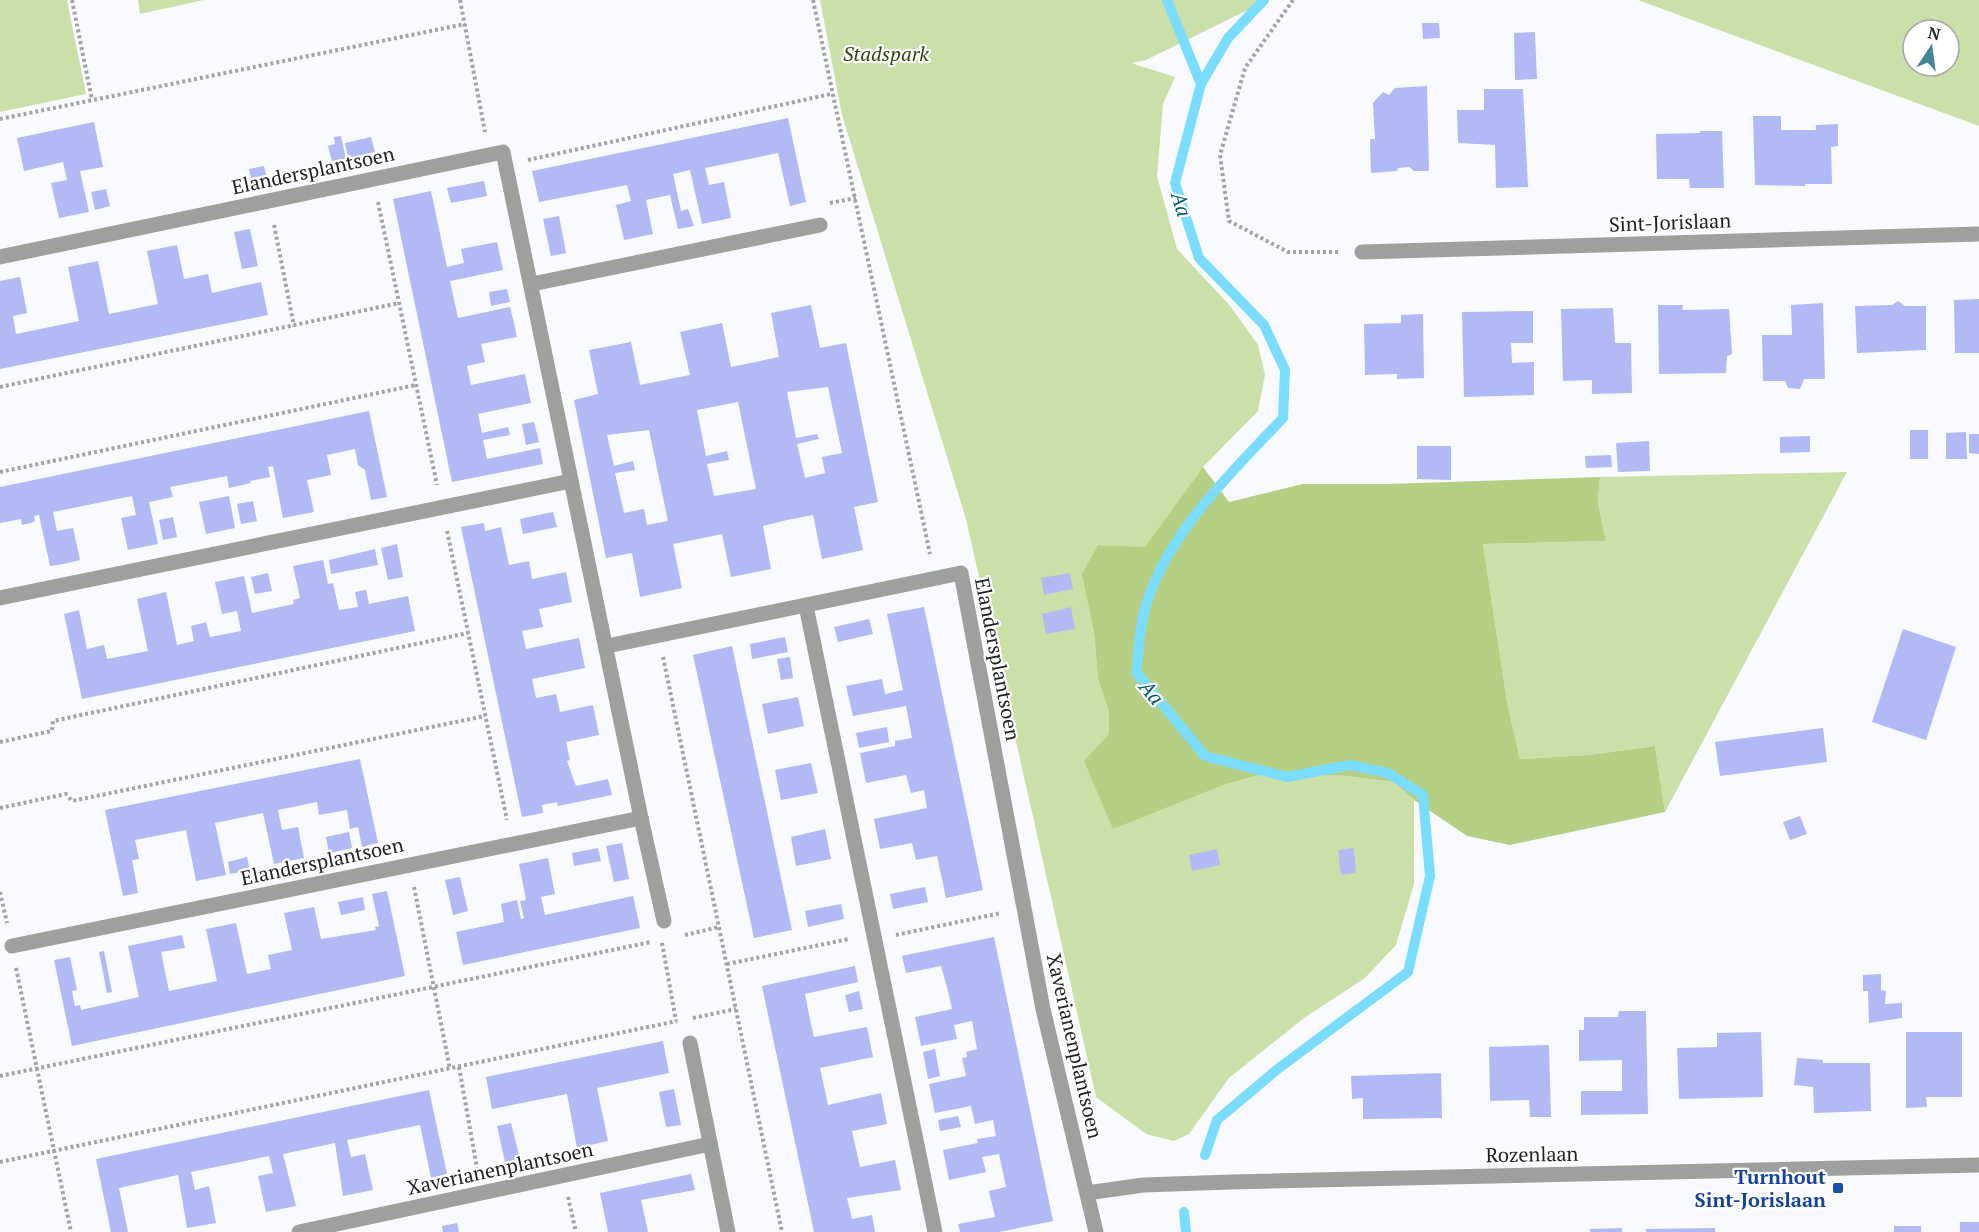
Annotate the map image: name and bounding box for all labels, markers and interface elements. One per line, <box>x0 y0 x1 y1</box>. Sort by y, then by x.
north arrow <box>1901 18 1961 78</box>
text: N <box>1926 21 1943 45</box>
park label: Stadspark <box>843 40 929 67</box>
street label: Elandersplantsoen <box>229 140 397 200</box>
water label: Aa <box>1164 186 1199 220</box>
street label: Sint-Jorislaan <box>1609 206 1732 238</box>
street label: Elandersplantsoen <box>969 575 1027 743</box>
water label: Aa <box>1132 672 1171 711</box>
street label: Elandersplantsoen <box>238 831 406 891</box>
street label: Xaverianenplantsoen <box>1041 951 1109 1141</box>
street label: Xaverianenplantsoen <box>405 1135 596 1201</box>
street label: Rozenlaan <box>1485 1140 1579 1168</box>
place label: Turnhout Sint-Jorislaan <box>1695 1163 1826 1213</box>
marker: Turnhout Sint-Jorislaan <box>1831 1181 1845 1195</box>

